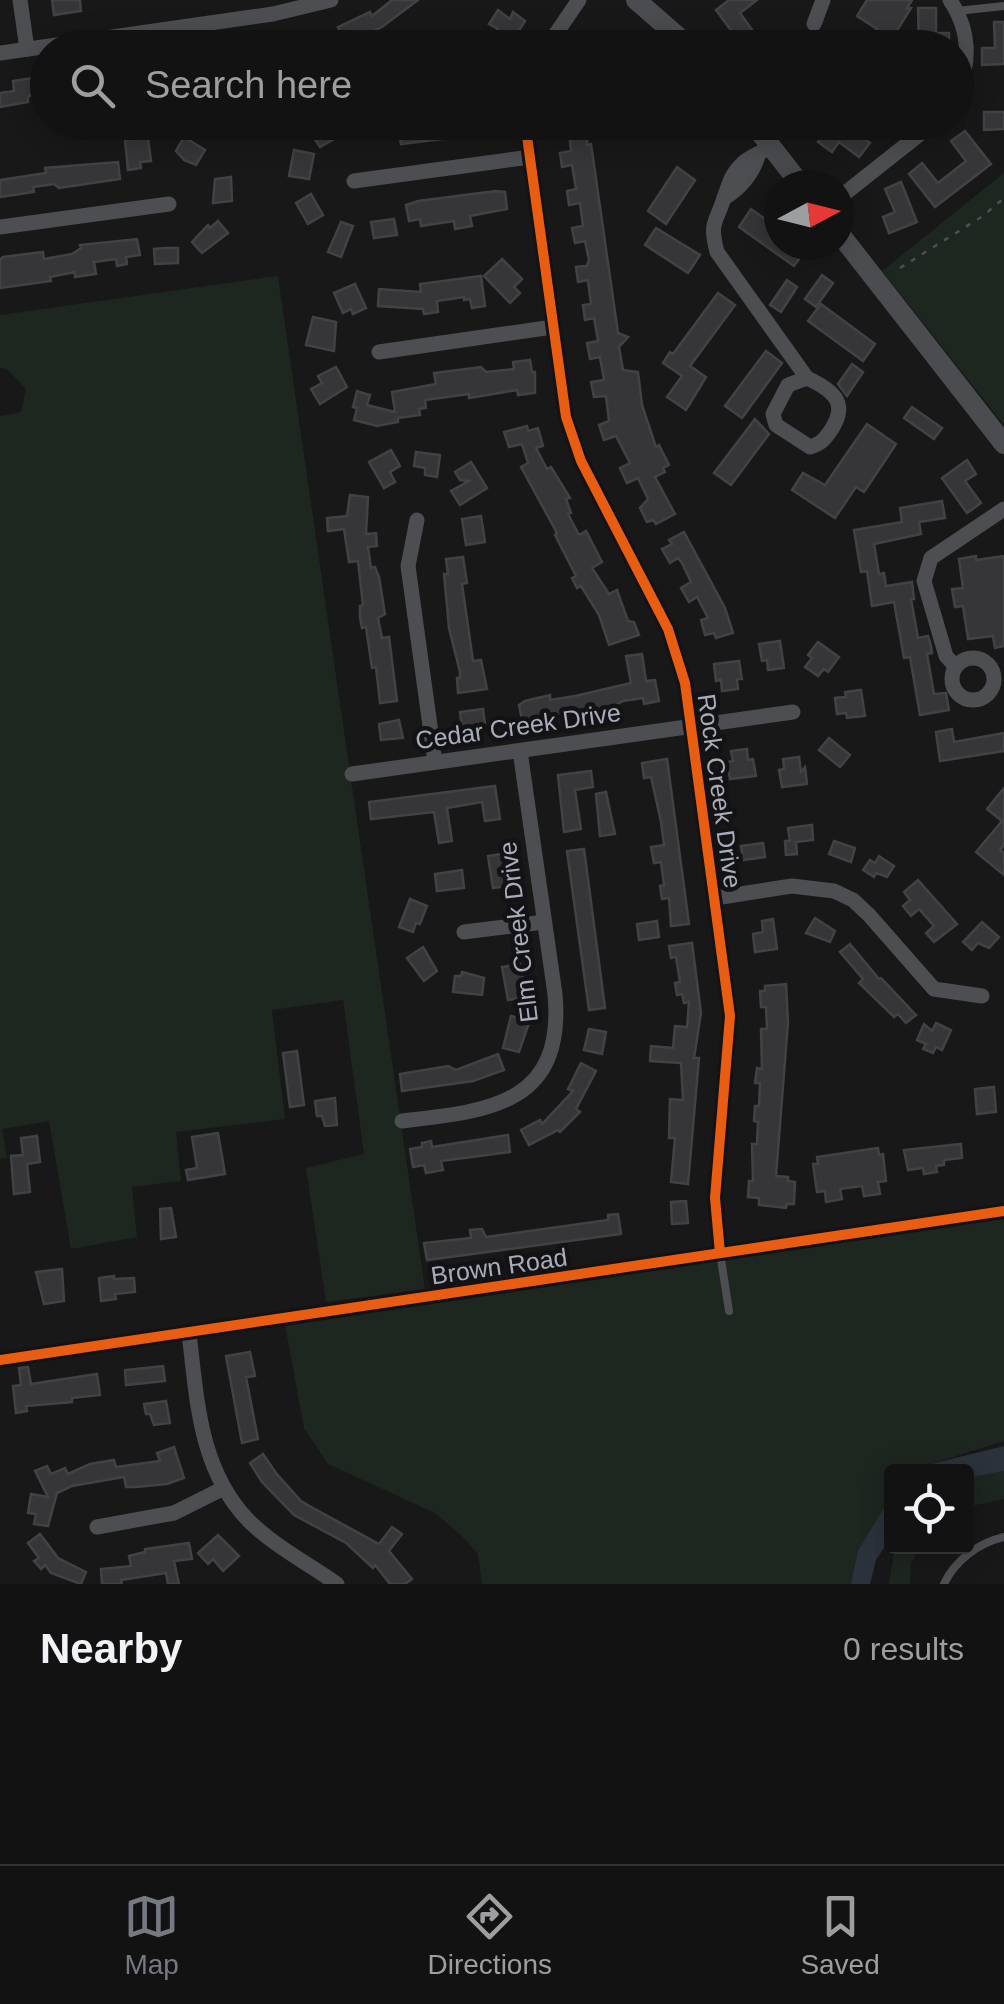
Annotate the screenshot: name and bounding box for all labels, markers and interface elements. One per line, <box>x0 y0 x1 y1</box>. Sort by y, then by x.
search box <box>30 30 974 140</box>
icon: search <box>65 58 120 113</box>
text: Search here <box>145 64 352 106</box>
north arrow <box>764 170 854 260</box>
street label: Rock Creek Drive <box>693 692 747 890</box>
street label: Cedar Creek Drive <box>414 698 622 754</box>
street label: Elm Creek Drive <box>493 840 543 1024</box>
street label: Brown Road <box>429 1243 569 1289</box>
map controls <box>884 1464 974 1554</box>
button: locate <box>884 1464 974 1554</box>
text: Nearby <box>40 1625 182 1672</box>
text: 0 results <box>843 1631 964 1667</box>
tab: Map <box>124 1889 179 1981</box>
tab: Directions <box>428 1889 552 1981</box>
tab: Saved <box>800 1889 880 1981</box>

